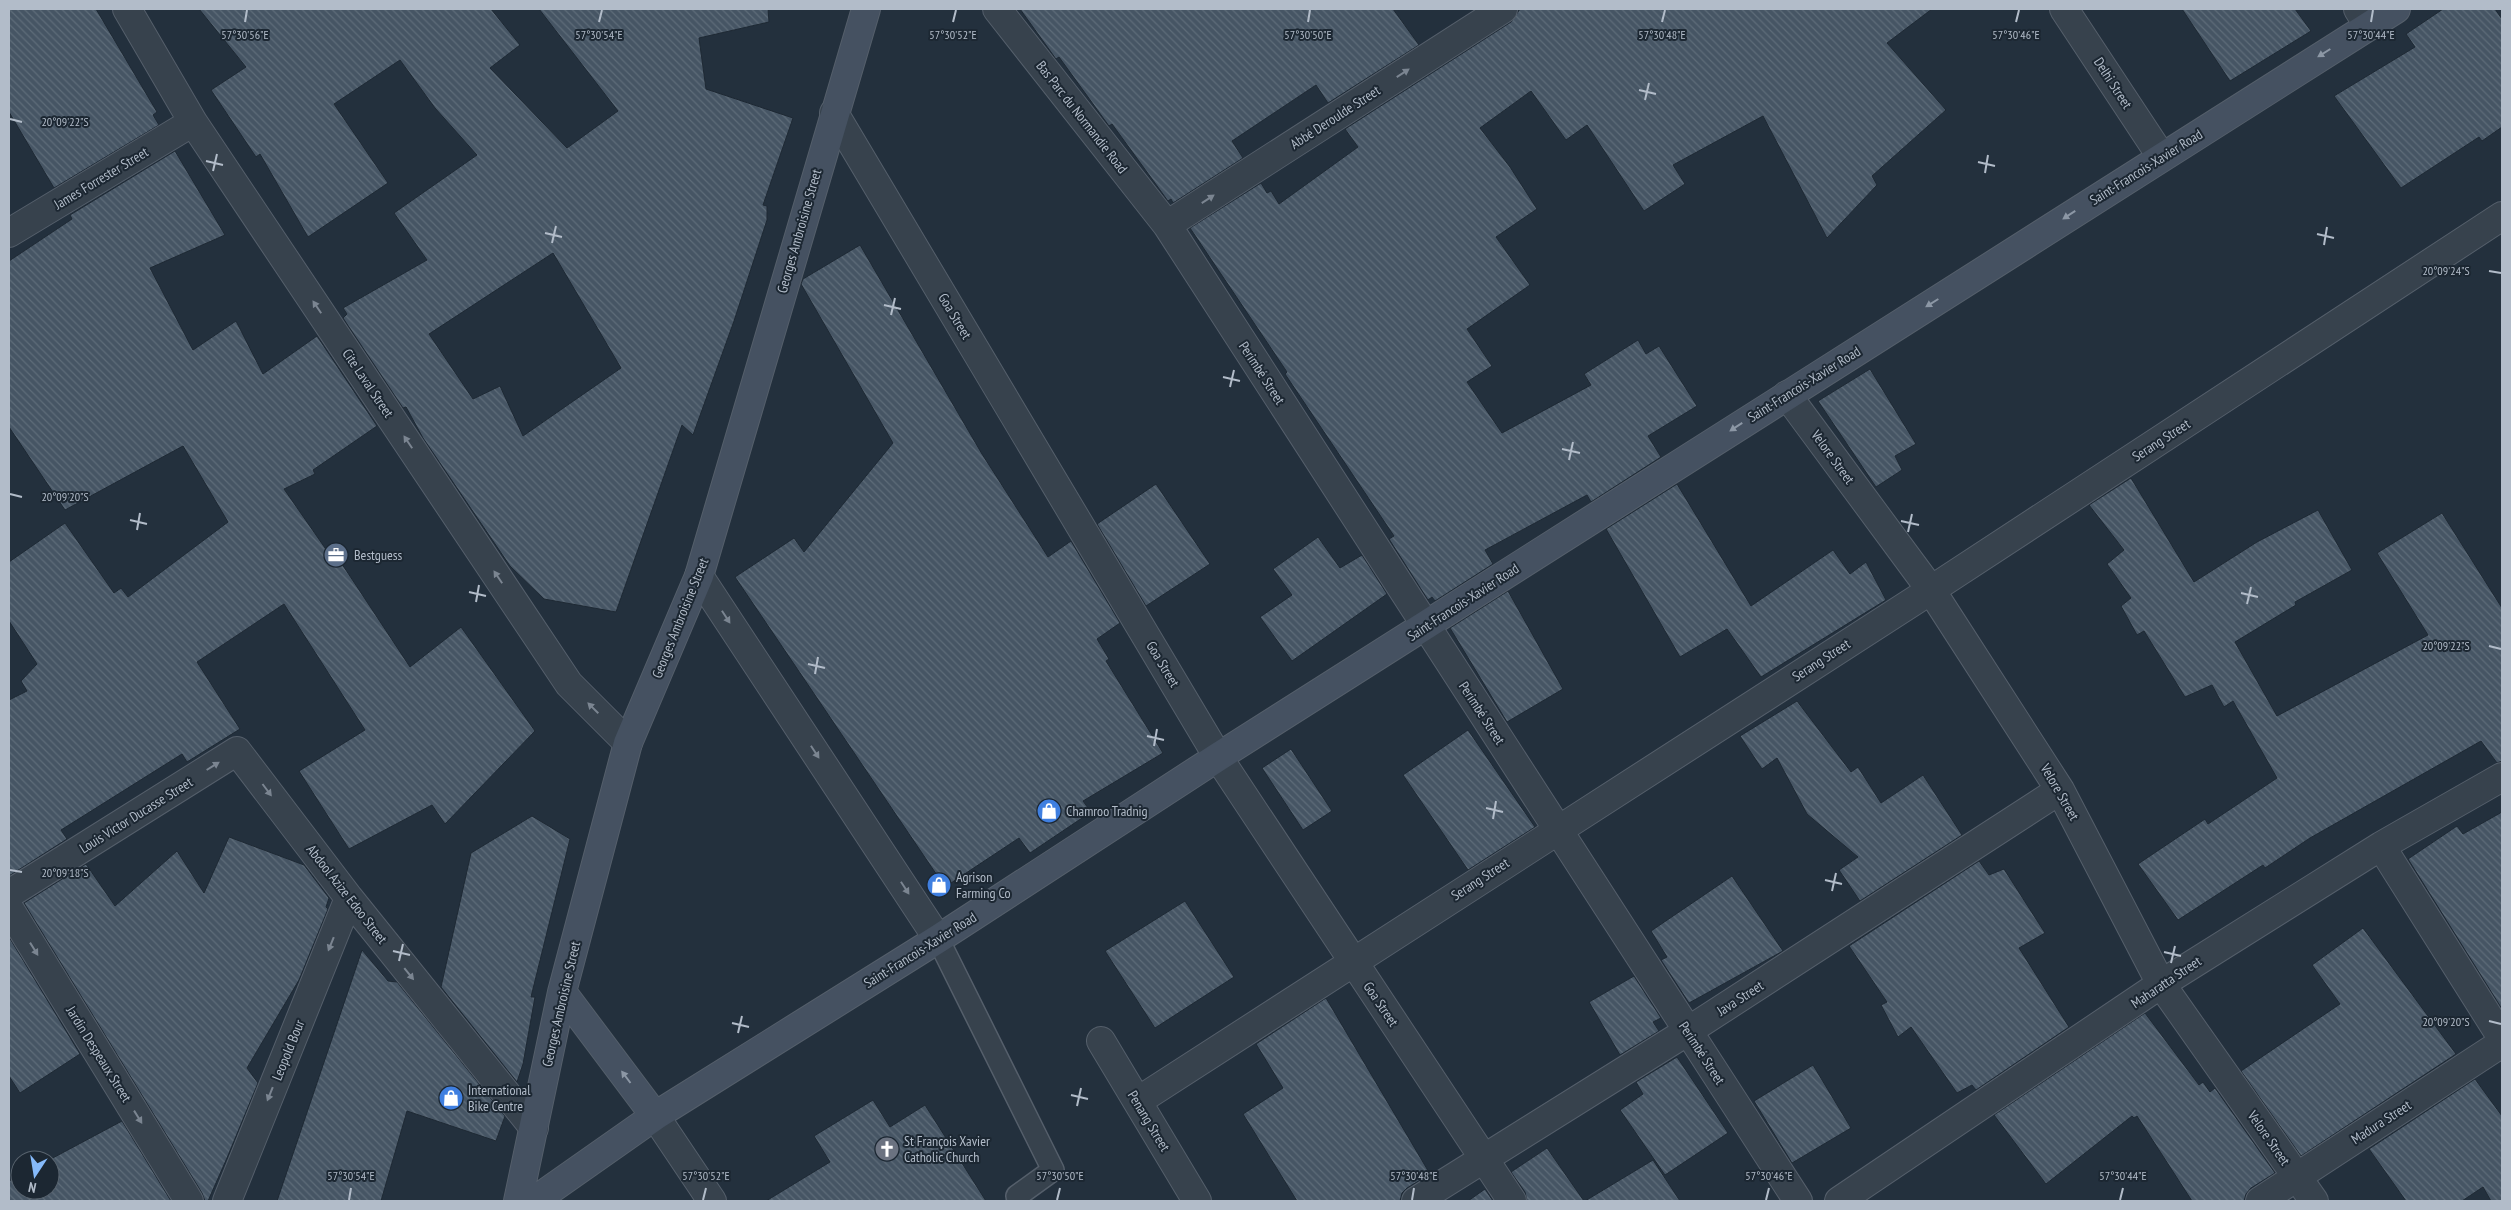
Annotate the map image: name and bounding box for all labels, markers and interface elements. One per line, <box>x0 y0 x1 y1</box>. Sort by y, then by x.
text: 57°30'56"E <box>221 27 269 42</box>
text: 57°30'54"E <box>575 27 623 42</box>
text: 57°30'52"E <box>929 27 977 42</box>
text: 57°30'50"E <box>1284 27 1332 42</box>
text: 57°30'48"E <box>1638 27 1686 42</box>
text: 57°30'46"E <box>1992 27 2040 42</box>
text: 57°30'44"E <box>2347 27 2395 42</box>
one-way arrow <box>2318 48 2331 58</box>
street label: Delhi Street <box>2090 54 2136 112</box>
street label: Bas Parc du Normandie Road <box>1032 57 1132 177</box>
one-way arrow <box>1397 68 1410 78</box>
street label: Abbé Deroulde Street <box>1287 81 1383 153</box>
text: 20°09'22"S <box>41 114 89 129</box>
street label: Saint-Francois-Xavier Road <box>2086 125 2206 209</box>
street label: James Forrester Street <box>50 143 152 214</box>
street label: Georges Ambroisine Street <box>773 167 825 295</box>
one-way arrow <box>1201 194 1215 204</box>
one-way arrow <box>2062 210 2076 220</box>
text: 20°09'24"S <box>2422 263 2470 278</box>
street label: Goa Street <box>934 290 976 342</box>
one-way arrow <box>1925 298 1939 307</box>
one-way arrow <box>312 300 322 314</box>
street label: Perimbé Street <box>1235 338 1289 408</box>
street label: Saint-Francois-Xavier Road <box>1744 342 1864 426</box>
street label: Cite Laval Street <box>338 345 398 421</box>
street label: Serang Street <box>2129 415 2193 465</box>
one-way arrow <box>1729 423 1743 432</box>
street label: Velore Street <box>1807 426 1859 488</box>
one-way arrow <box>403 435 412 449</box>
text: 20°09'20"S <box>41 489 89 504</box>
office icon: Bestguess <box>323 542 349 568</box>
place label: Bestguess <box>354 546 402 564</box>
street label: Georges Ambroisine Street <box>648 555 712 681</box>
street label: Saint-Francois-Xavier Road <box>1404 559 1522 645</box>
one-way arrow <box>493 571 503 584</box>
one-way arrow <box>721 610 731 623</box>
street label: Serang Street <box>1789 635 1853 685</box>
street label: Goa Street <box>1142 638 1184 690</box>
text: 20°09'22"S <box>2422 638 2470 653</box>
street label: Perimbé Street <box>1455 678 1509 748</box>
one-way arrow <box>587 702 599 714</box>
one-way arrow <box>811 746 820 759</box>
street label: Velore Street <box>2036 760 2083 824</box>
one-way arrow <box>207 762 220 771</box>
street label: Louis Victor Ducasse Street <box>76 773 196 857</box>
one-way arrow <box>262 783 272 797</box>
shop icon: Chamroo Tradnig <box>1036 798 1062 824</box>
place label: Chamroo Tradnig <box>1066 802 1148 820</box>
street label: Abdool Azize Edoo Street <box>303 841 391 947</box>
street label: Serang Street <box>1448 854 1512 904</box>
text: 20°09'18"S <box>41 865 89 880</box>
place label: Agrison Farming Co <box>956 868 1011 902</box>
shop icon: Agrison Farming Co <box>926 872 952 898</box>
one-way arrow <box>900 882 909 895</box>
street label: Saint-Francois-Xavier Road <box>860 908 980 992</box>
one-way arrow <box>326 937 334 951</box>
street label: Georges Ambroisine Street <box>538 939 584 1068</box>
one-way arrow <box>30 943 39 956</box>
street label: Maharatta Street <box>2127 952 2205 1012</box>
one-way arrow <box>404 967 415 980</box>
street label: Java Street <box>1712 976 1767 1020</box>
street label: Goa Street <box>1359 978 1403 1030</box>
street label: Jardin Despeaux Street <box>62 1002 136 1105</box>
text: 20°09'20"S <box>2422 1014 2470 1029</box>
street label: Leopold Bour <box>268 1017 308 1083</box>
street label: Perimbé Street <box>1675 1018 1729 1088</box>
one-way arrow <box>620 1071 631 1084</box>
place label: International Bike Centre <box>468 1081 531 1115</box>
shop icon: International Bike Centre <box>438 1085 464 1111</box>
one-way arrow <box>266 1087 274 1102</box>
street label: Penang Street <box>1124 1087 1174 1155</box>
street label: Madura Street <box>2348 1096 2415 1148</box>
street label: Velore Street <box>2243 1106 2294 1169</box>
one-way arrow <box>133 1111 142 1124</box>
place label: St François Xavier Catholic Church <box>904 1132 990 1166</box>
church icon: St François Xavier Catholic Church <box>874 1136 900 1162</box>
north arrow <box>10 1150 60 1200</box>
text: 57°30'54"E <box>327 1168 375 1183</box>
text: 57°30'52"E <box>682 1168 730 1183</box>
text: 57°30'50"E <box>1036 1168 1084 1183</box>
text: 57°30'48"E <box>1390 1168 1438 1183</box>
text: 57°30'46"E <box>1745 1168 1793 1183</box>
text: 57°30'44"E <box>2099 1168 2147 1183</box>
text: N <box>27 1178 38 1197</box>

